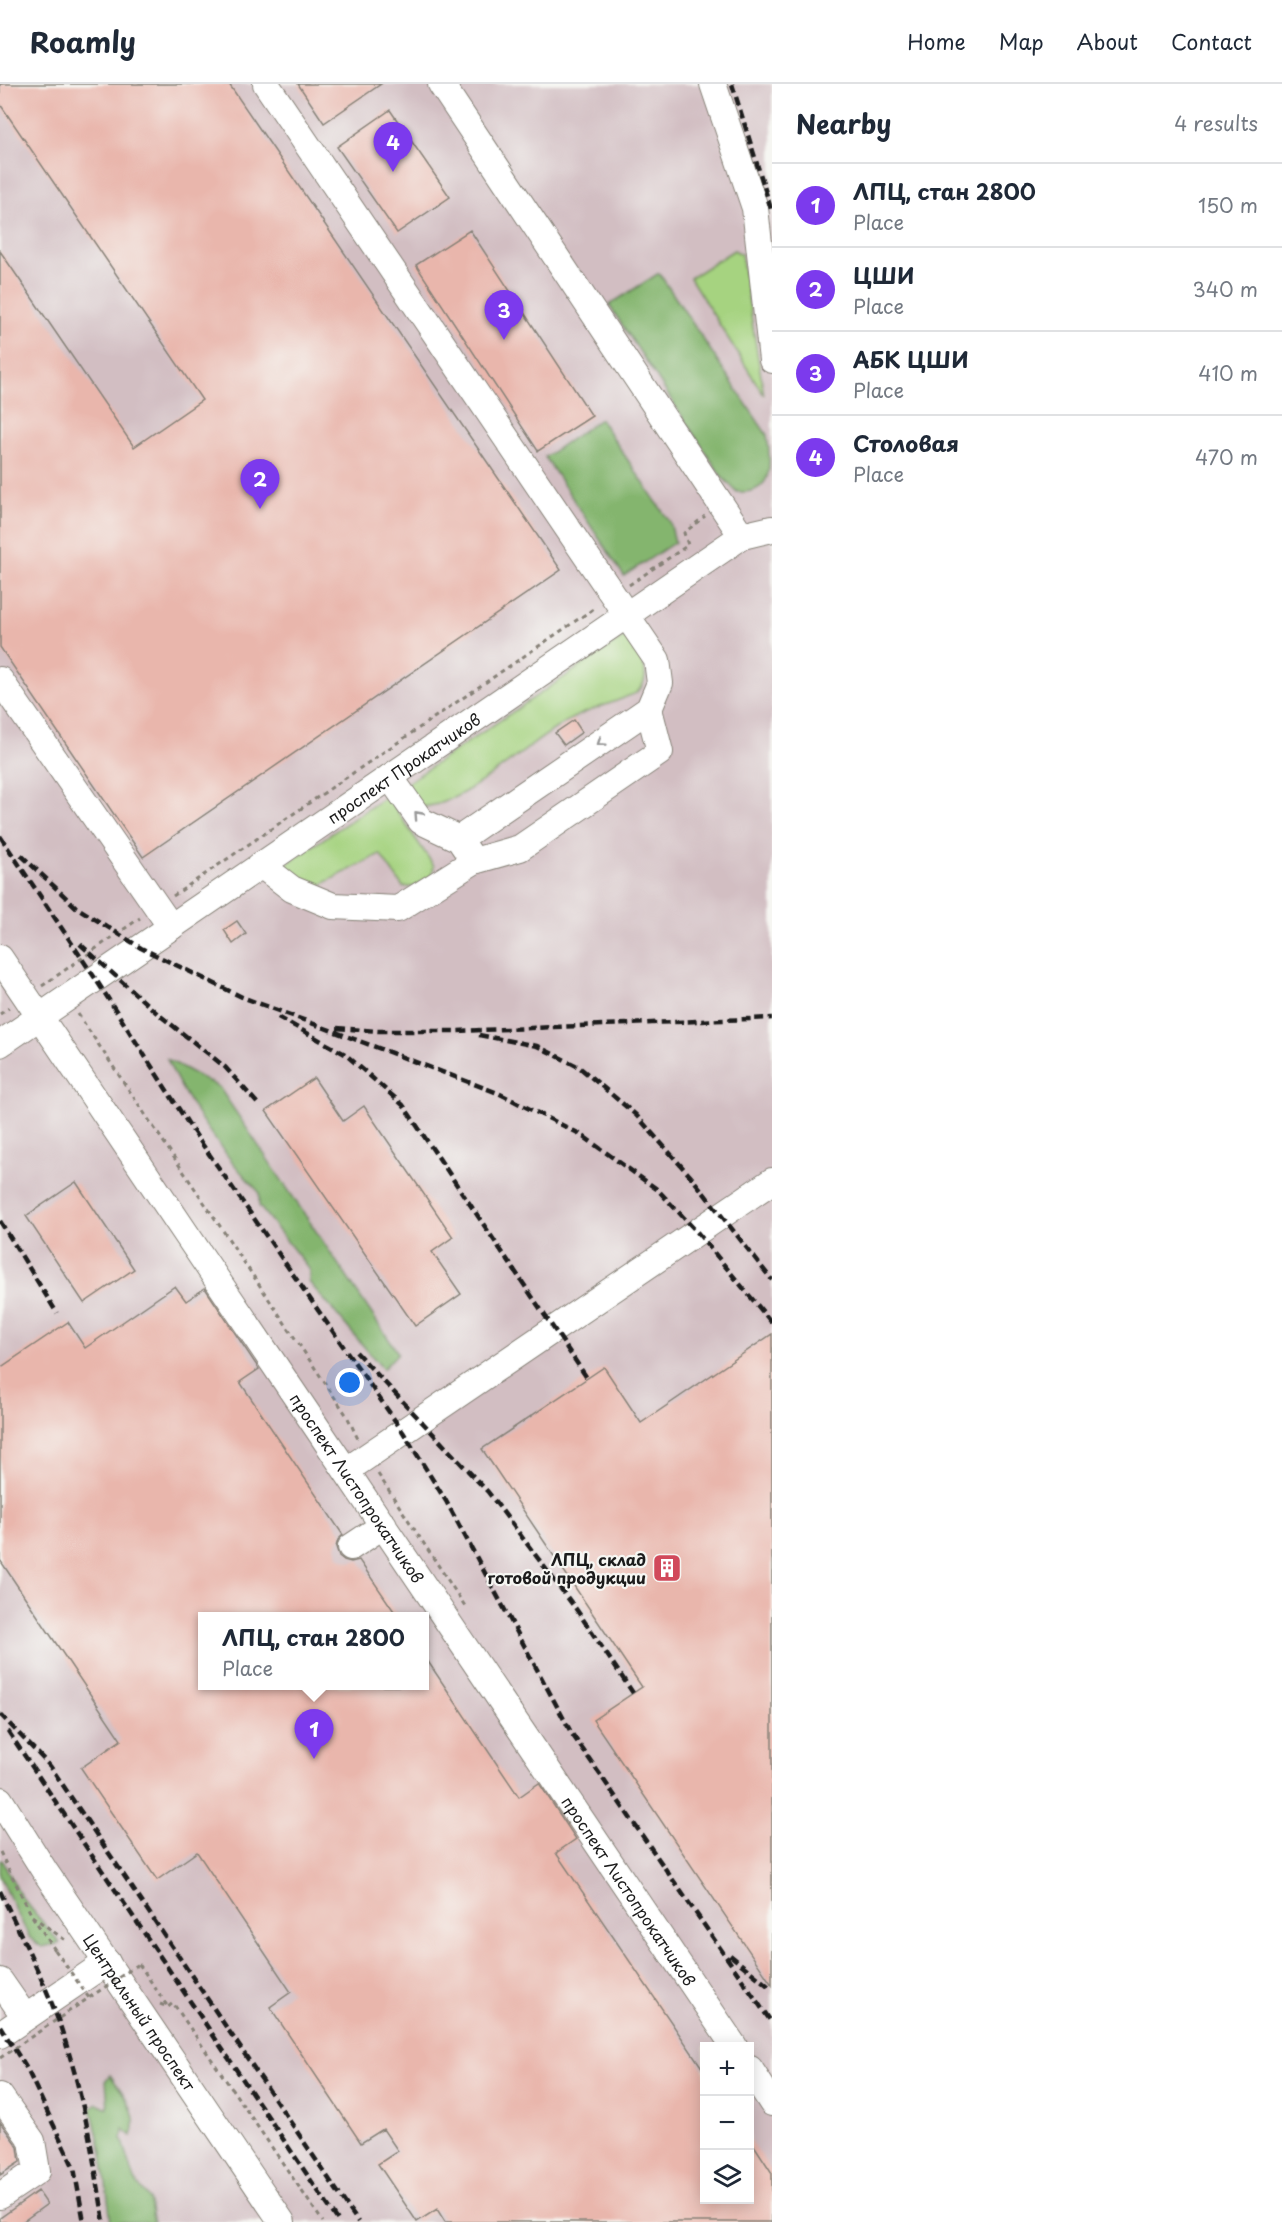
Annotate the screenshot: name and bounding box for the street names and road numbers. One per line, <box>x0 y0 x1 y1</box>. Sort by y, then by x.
street label: проспект Прокатчиков <box>322 707 485 829</box>
street label: проспект Листопрокатчиков <box>285 1388 430 1588</box>
street label: проспект Листопрокатчиков <box>556 1791 702 1990</box>
street label: Центральный проспект <box>78 1929 202 2096</box>

